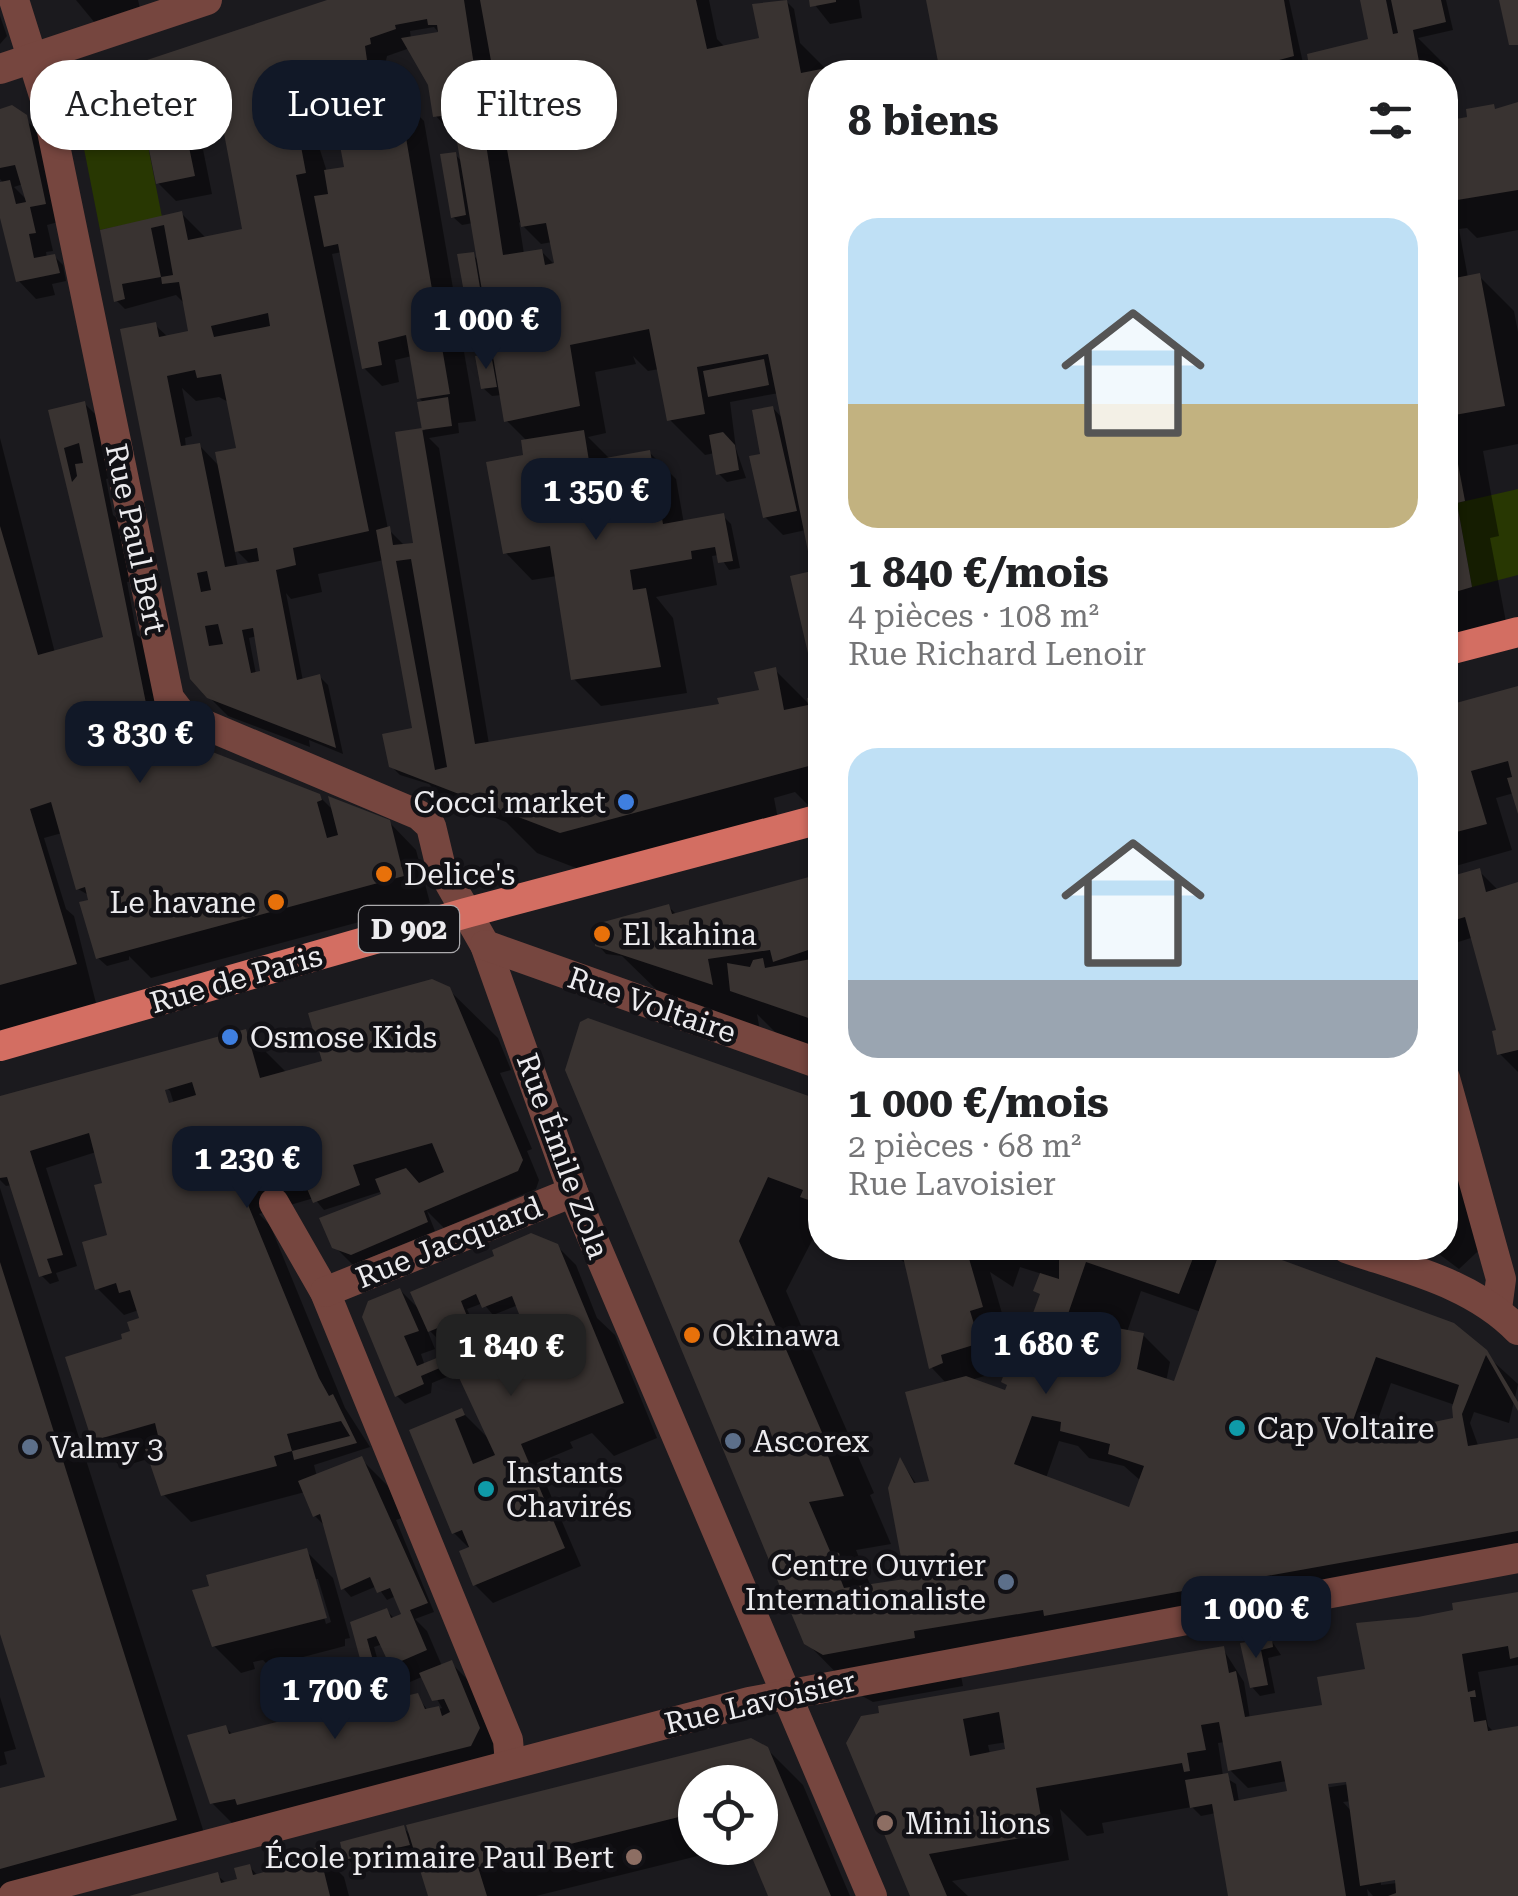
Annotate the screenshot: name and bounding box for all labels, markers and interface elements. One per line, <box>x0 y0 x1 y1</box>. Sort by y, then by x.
chip: Acheter <box>30 60 232 150</box>
chip: Louer <box>252 60 421 150</box>
chip: Filtres <box>441 60 617 150</box>
icon: filters <box>1363 93 1418 148</box>
text: 8 biens <box>848 96 999 145</box>
icon: home <box>1043 283 1223 463</box>
pin: 1 000 € <box>394 287 578 372</box>
text: 1 000 € <box>433 300 539 338</box>
street label: Rue Paul Bert <box>99 441 173 637</box>
pin: 1 350 € <box>504 458 688 543</box>
text: 1 350 € <box>543 471 649 509</box>
text: 1 840 €/mois <box>848 548 1109 597</box>
text: 4 pièces · 108 m² <box>848 597 1099 635</box>
text: Rue Richard Lenoir <box>848 635 1146 673</box>
pin: 3 830 € <box>48 701 232 786</box>
text: 3 830 € <box>87 714 193 752</box>
place label: Cocci market <box>413 785 606 820</box>
marker: Cocci market <box>615 791 637 813</box>
icon: home <box>1043 813 1223 993</box>
place label: Delice's <box>404 857 515 892</box>
marker: Delice's <box>373 863 395 885</box>
place label: Le havane <box>109 885 256 920</box>
marker: Le havane <box>265 891 287 913</box>
road number: D 902 <box>359 906 459 952</box>
place label: El kahina <box>622 917 757 952</box>
marker: El kahina <box>591 923 613 945</box>
street label: Rue de Paris <box>146 938 326 1020</box>
street label: Rue Voltaire <box>563 960 741 1050</box>
place label: Osmose Kids <box>250 1020 437 1055</box>
marker: Osmose Kids <box>219 1026 241 1048</box>
street label: Rue Émile Zola <box>510 1048 617 1263</box>
text: 1 000 €/mois <box>848 1078 1109 1127</box>
pin: 1 230 € <box>155 1126 339 1211</box>
text: 2 pièces · 68 m² <box>848 1127 1081 1165</box>
text: 1 230 € <box>194 1139 300 1177</box>
text: Rue Lavoisier <box>848 1165 1056 1203</box>
street label: Rue Jacquard <box>351 1189 547 1295</box>
pin: 1 680 € <box>954 1312 1138 1397</box>
pin: 1 840 € <box>419 1314 603 1399</box>
place label: Okinawa <box>712 1318 840 1353</box>
marker: Okinawa <box>681 1324 703 1346</box>
text: 1 680 € <box>993 1325 1099 1363</box>
text: 1 840 € <box>458 1327 564 1365</box>
place label: Cap Voltaire <box>1257 1411 1434 1446</box>
marker: Cap Voltaire <box>1226 1417 1248 1439</box>
place label: Ascorex <box>753 1424 870 1459</box>
place label: Valmy 3 <box>50 1430 164 1465</box>
marker: Ascorex <box>722 1430 744 1452</box>
marker: Valmy 3 <box>19 1436 41 1458</box>
place label: Instants Chavirés <box>506 1455 632 1524</box>
marker: Instants Chavirés <box>475 1478 497 1500</box>
place label: Centre Ouvrier Internationaliste <box>745 1548 986 1617</box>
marker: Centre Ouvrier Internationaliste <box>995 1571 1017 1593</box>
pin: 1 000 € <box>1164 1576 1348 1661</box>
text: 1 000 € <box>1203 1589 1309 1627</box>
pin: 1 700 € <box>243 1657 427 1742</box>
street label: Rue Lavoisier <box>661 1663 859 1741</box>
text: 1 700 € <box>282 1670 388 1708</box>
map controls <box>678 1765 778 1865</box>
button: locate <box>678 1765 778 1865</box>
place label: Mini lions <box>905 1806 1051 1841</box>
marker: Mini lions <box>874 1812 896 1834</box>
place label: École primaire Paul Bert <box>264 1839 614 1875</box>
marker: École primaire Paul Bert <box>623 1846 645 1868</box>

